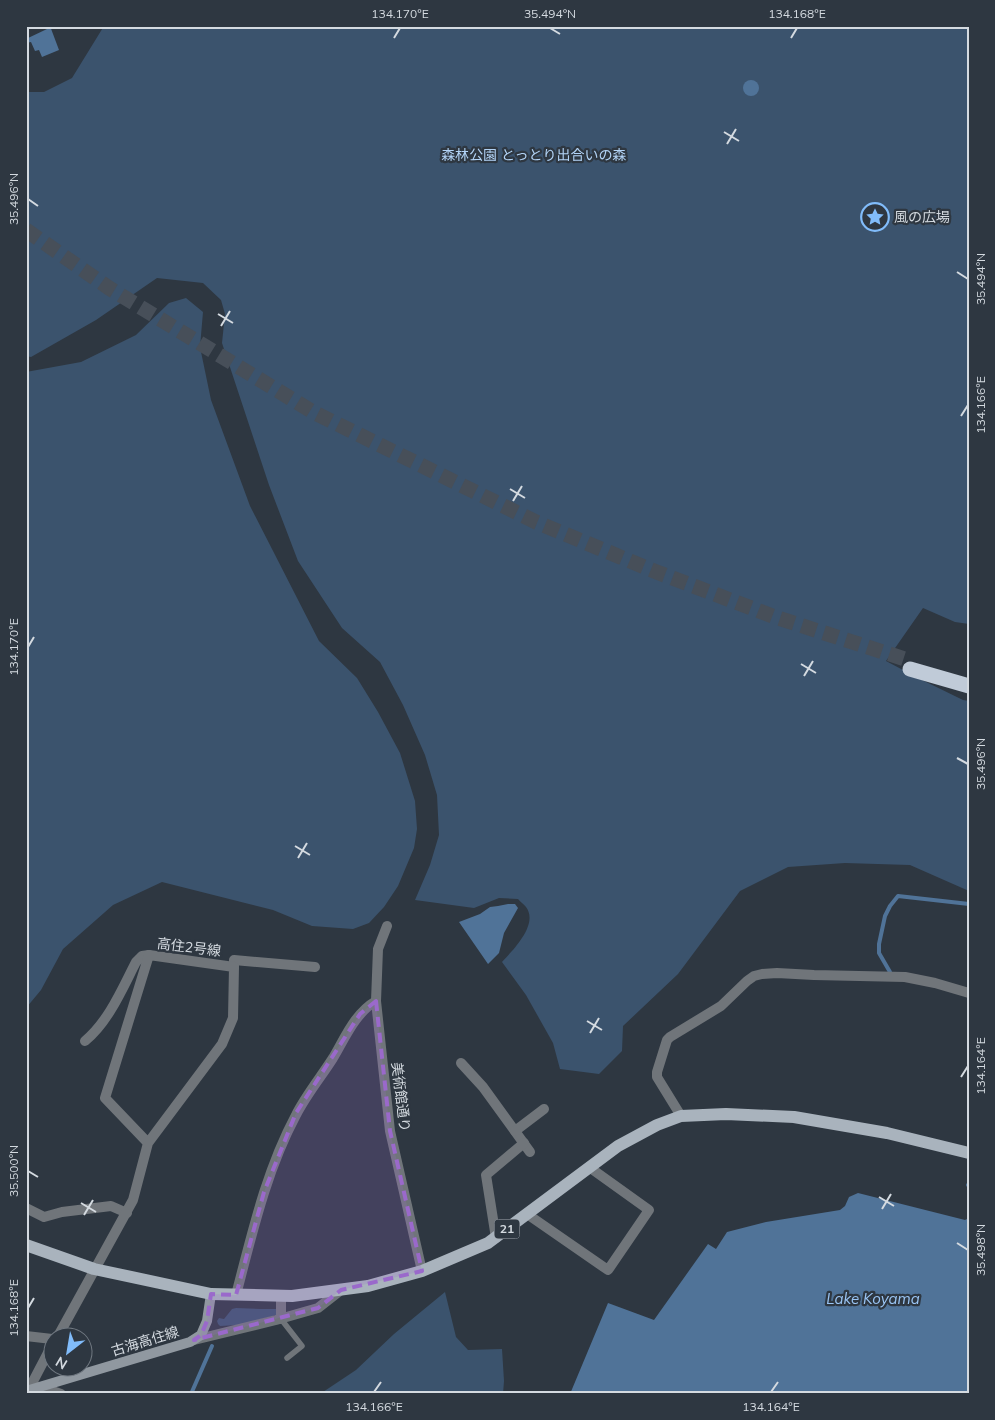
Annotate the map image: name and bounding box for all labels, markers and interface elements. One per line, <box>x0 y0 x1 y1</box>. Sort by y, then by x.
text: 134.170°E <box>371 6 429 21</box>
text: 35.494°N <box>524 6 576 21</box>
text: 134.168°E <box>768 6 826 21</box>
park label: 森林公園 とっとり出合いの森 <box>441 146 627 164</box>
text: 35.496°N <box>6 173 21 225</box>
place icon: 風の広場 <box>860 202 890 232</box>
place label: 風の広場 <box>894 208 950 226</box>
text: 35.494°N <box>973 253 988 305</box>
text: 134.166°E <box>973 376 988 434</box>
text: 134.170°E <box>6 618 21 676</box>
text: 35.496°N <box>973 738 988 790</box>
street label: 高住2号線 <box>156 934 222 960</box>
text: 134.164°E <box>973 1037 988 1095</box>
street label: 美術館通り <box>388 1061 414 1133</box>
text: 35.500°N <box>6 1145 21 1197</box>
road number: 21 <box>494 1220 520 1238</box>
text: 35.498°N <box>973 1224 988 1276</box>
text: 134.168°E <box>6 1279 21 1337</box>
water label: Lake Koyama <box>826 1289 920 1308</box>
street label: 古海高住線 <box>109 1322 181 1360</box>
north arrow <box>42 1328 92 1378</box>
text: N <box>52 1353 70 1374</box>
text: 134.166°E <box>345 1399 403 1414</box>
text: 134.164°E <box>742 1399 800 1414</box>

